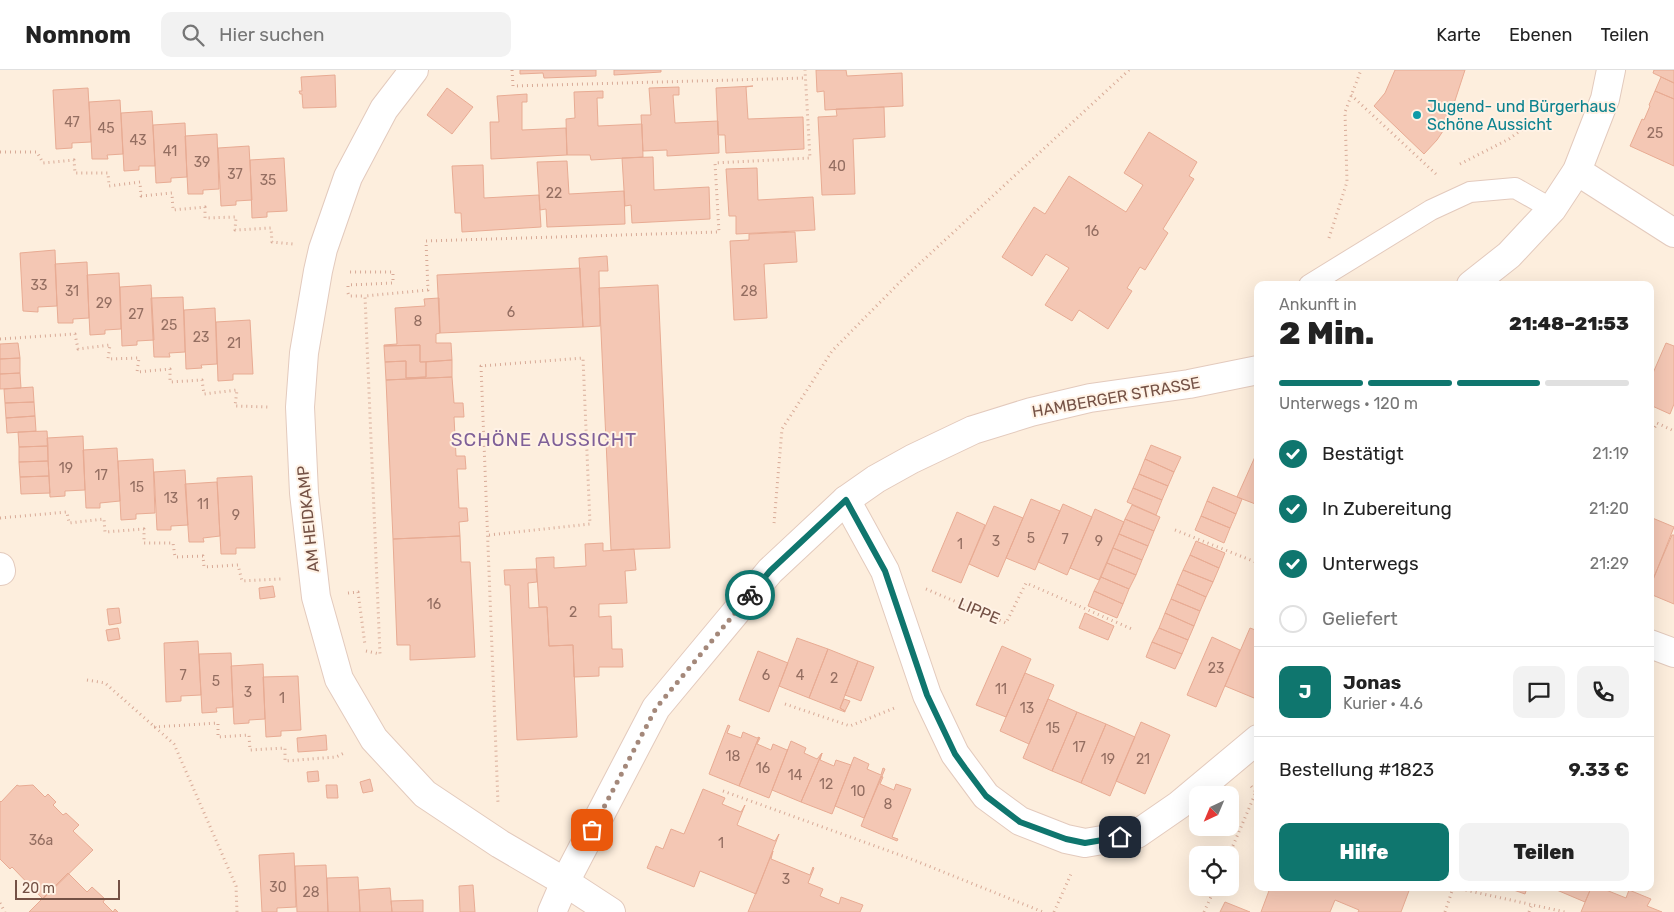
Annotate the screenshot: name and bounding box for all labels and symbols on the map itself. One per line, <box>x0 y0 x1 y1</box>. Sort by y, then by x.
place label: Jugend- und Bürgerhaus Schöne Aussicht <box>1427 97 1616 134</box>
marker: Jugend- und Bürgerhaus Schöne Aussicht <box>1411 109 1423 121</box>
house number: 47 <box>64 114 80 131</box>
house number: 45 <box>97 120 115 137</box>
house number: 25 <box>1647 125 1663 142</box>
house number: 43 <box>129 132 147 149</box>
house number: 41 <box>163 143 177 160</box>
house number: 39 <box>194 154 210 171</box>
house number: 40 <box>828 158 846 175</box>
house number: 37 <box>227 166 243 183</box>
house number: 35 <box>260 172 276 189</box>
house number: 22 <box>546 185 562 202</box>
house number: 16 <box>1085 223 1099 240</box>
house number: 33 <box>31 277 47 294</box>
house number: 31 <box>65 283 79 300</box>
house number: 28 <box>740 283 758 300</box>
house number: 29 <box>96 295 112 312</box>
house number: 6 <box>507 304 515 321</box>
house number: 27 <box>128 306 144 323</box>
house number: 8 <box>414 313 423 330</box>
house number: 25 <box>161 317 177 334</box>
house number: 23 <box>193 329 209 346</box>
house number: 21 <box>227 335 241 352</box>
street label: HAMBERGER STRASSE <box>1030 373 1202 421</box>
district label: SCHÖNE AUSSICHT <box>451 428 637 451</box>
house number: 19 <box>59 460 73 477</box>
street label: AM HEIDKAMP <box>293 465 323 573</box>
house number: 17 <box>94 467 108 484</box>
house number: 15 <box>130 479 144 496</box>
house number: 13 <box>164 490 178 507</box>
house number: 11 <box>197 496 209 513</box>
house number: 9 <box>232 507 240 524</box>
house number: 5 <box>1027 530 1035 547</box>
house number: 7 <box>1061 531 1069 548</box>
house number: 3 <box>992 533 1000 550</box>
house number: 9 <box>1095 533 1103 550</box>
house number: 1 <box>957 536 963 553</box>
courier <box>725 570 775 620</box>
street label: LIPPE <box>955 594 1003 628</box>
house number: 16 <box>427 596 441 613</box>
house number: 2 <box>569 604 577 621</box>
house number: 23 <box>1208 660 1224 677</box>
house number: 7 <box>179 667 187 684</box>
house number: 6 <box>762 667 770 684</box>
house number: 4 <box>796 667 805 684</box>
house number: 2 <box>830 670 838 687</box>
house number: 5 <box>212 673 220 690</box>
house number: 11 <box>995 681 1007 698</box>
house number: 3 <box>244 684 252 701</box>
house number: 1 <box>279 690 285 707</box>
house number: 13 <box>1020 700 1034 717</box>
house number: 15 <box>1046 720 1060 737</box>
house number: 17 <box>1072 739 1086 756</box>
house number: 18 <box>726 748 741 765</box>
house number: 19 <box>1101 751 1115 768</box>
house number: 21 <box>1136 751 1150 768</box>
house number: 16 <box>756 760 770 777</box>
house number: 14 <box>788 767 803 784</box>
house number: 12 <box>819 776 833 793</box>
house number: 10 <box>851 783 866 800</box>
north arrow <box>1189 786 1239 836</box>
house number: 8 <box>884 796 893 813</box>
pin <box>571 809 613 851</box>
pin <box>1099 816 1141 858</box>
house number: 36a <box>29 832 53 849</box>
house number: 1 <box>718 835 724 852</box>
house number: 3 <box>782 871 790 888</box>
scale bar <box>15 877 120 900</box>
house number: 30 <box>269 879 287 896</box>
house number: 28 <box>302 884 320 901</box>

